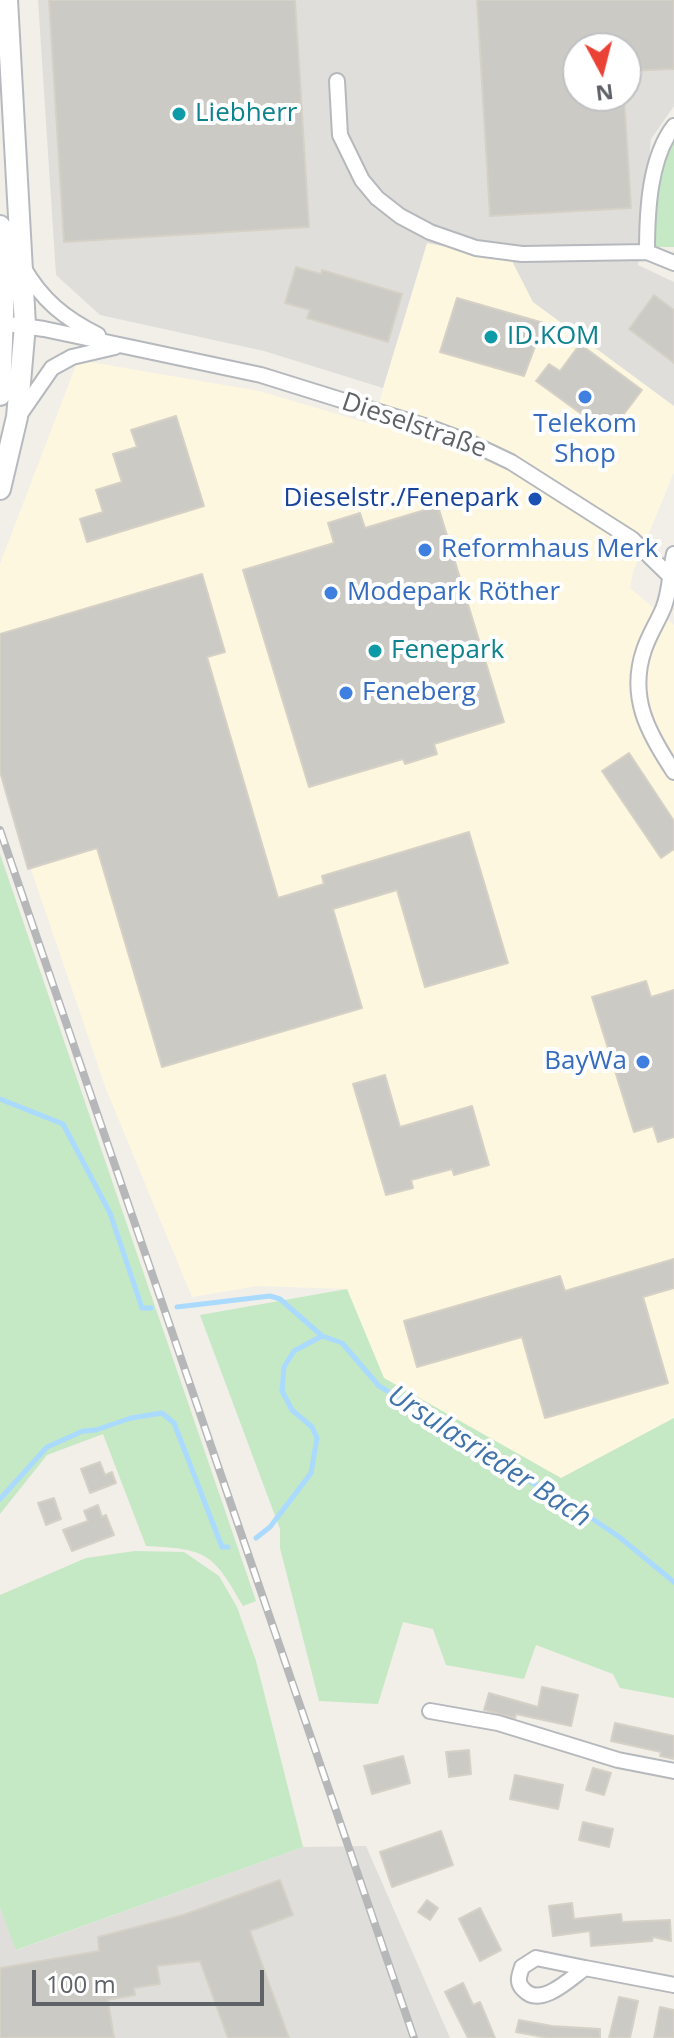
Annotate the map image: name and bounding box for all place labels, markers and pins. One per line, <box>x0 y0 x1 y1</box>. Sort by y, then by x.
place label: Liebherr <box>195 98 297 130</box>
marker: Liebherr <box>170 105 188 123</box>
place label: ID.KOM <box>507 321 599 353</box>
marker: ID.KOM <box>482 328 500 346</box>
marker: Telekom Shop <box>576 388 594 406</box>
place label: Telekom Shop <box>533 409 637 470</box>
place label: Dieselstr./Fenepark <box>284 483 519 515</box>
marker: Dieselstr./Fenepark <box>526 490 544 508</box>
place label: Reformhaus Merk <box>441 534 658 566</box>
marker: Reformhaus Merk <box>416 541 434 559</box>
place label: Modepark Röther <box>347 577 560 609</box>
marker: Modepark Röther <box>322 584 340 602</box>
place label: Fenepark <box>391 635 504 667</box>
marker: Fenepark <box>366 642 384 660</box>
place label: Feneberg <box>362 677 476 709</box>
marker: Feneberg <box>337 684 355 702</box>
place label: BayWa <box>544 1046 627 1078</box>
marker: BayWa <box>634 1053 652 1071</box>

